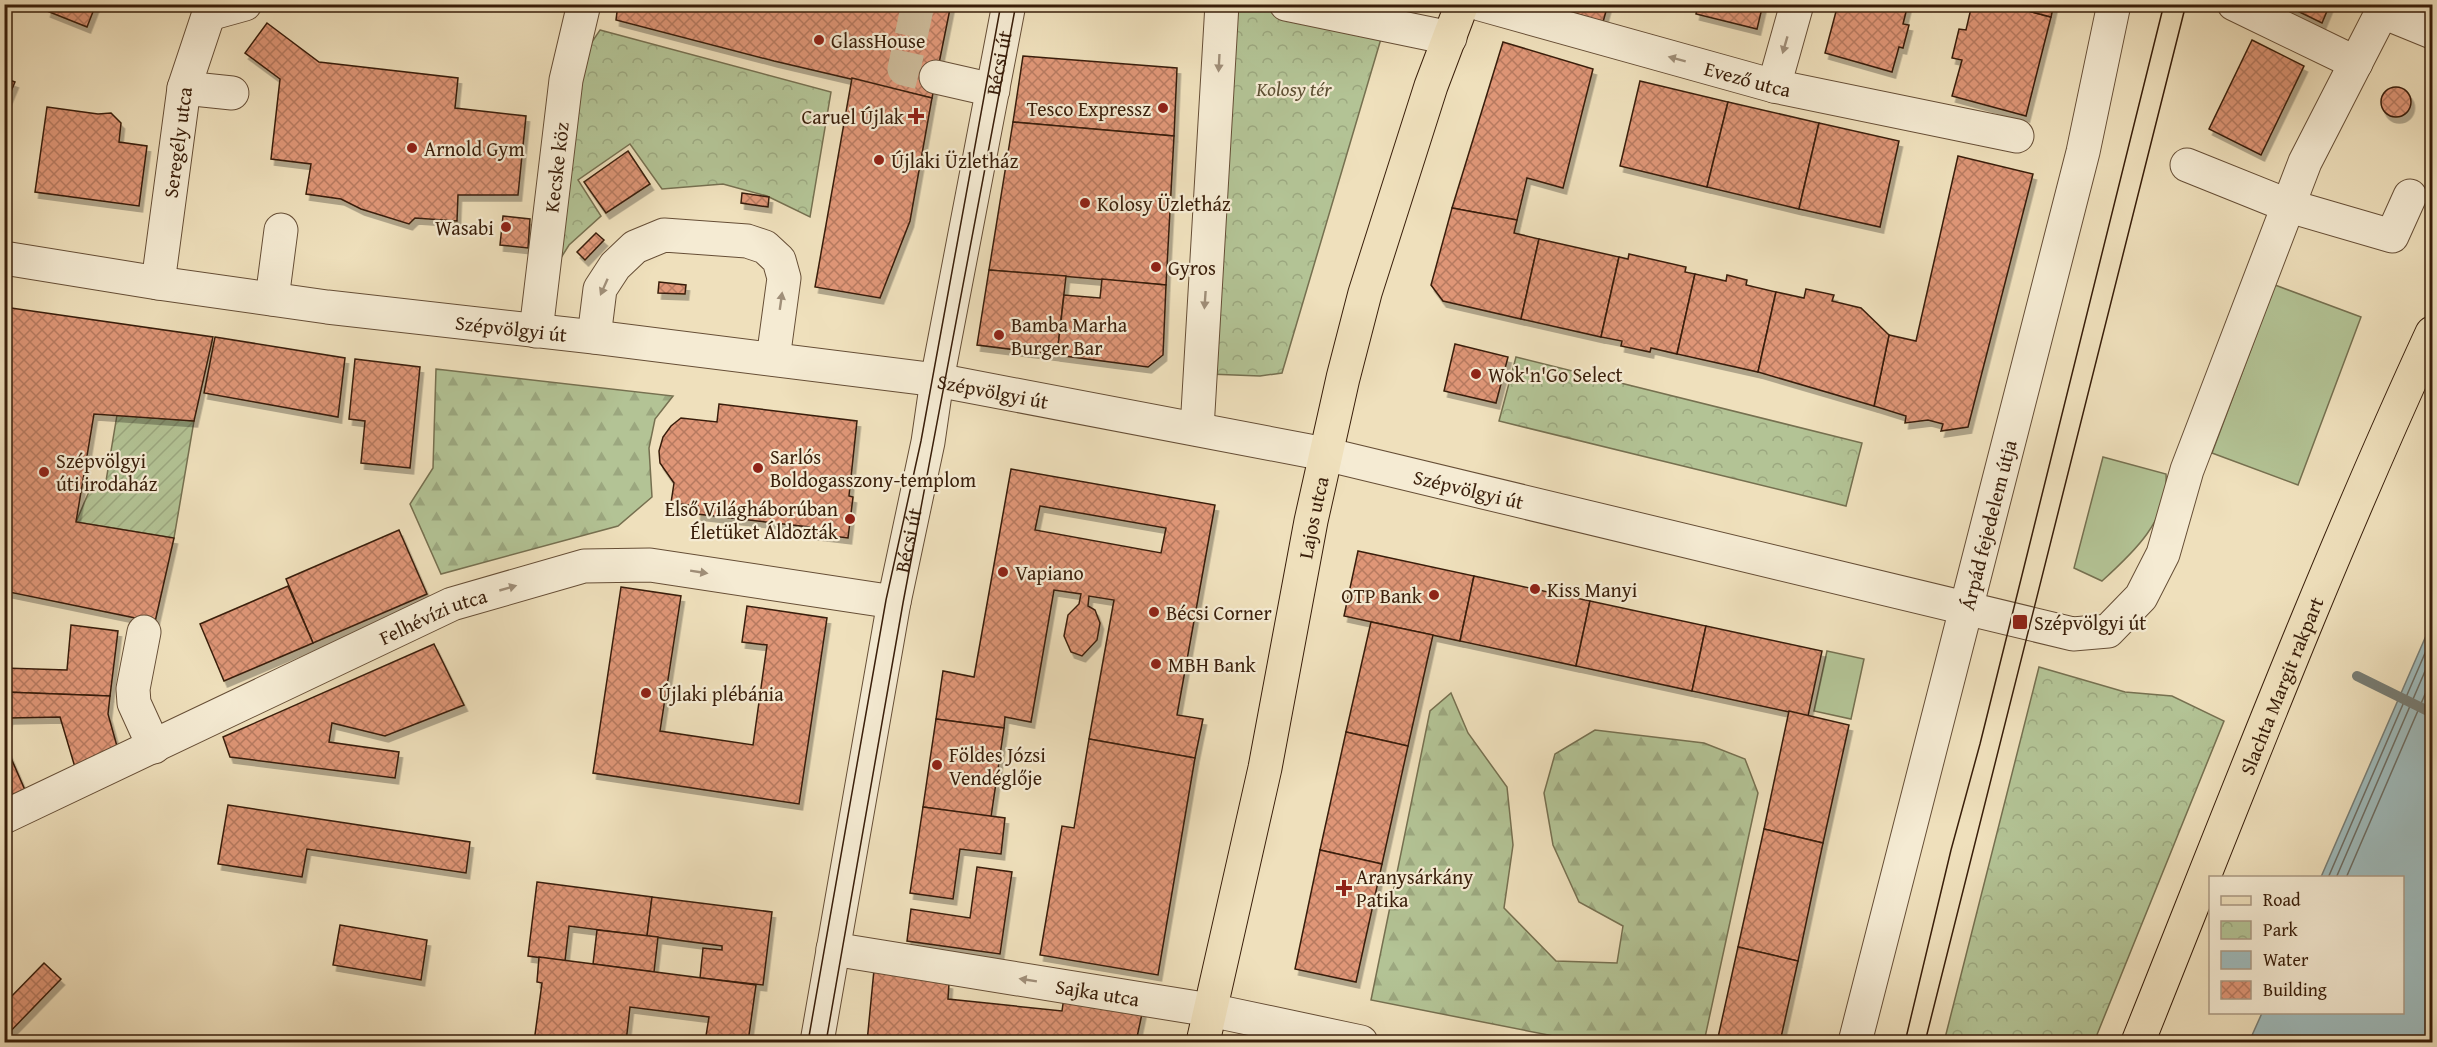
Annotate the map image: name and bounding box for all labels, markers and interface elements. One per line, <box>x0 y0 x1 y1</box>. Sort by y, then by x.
place label: GlassHouse <box>831 26 925 55</box>
street label: Bécsi út <box>977 28 1018 98</box>
marker: GlassHouse <box>812 33 826 47</box>
one-way arrow <box>1780 36 1789 54</box>
one-way arrow <box>1214 53 1223 72</box>
street label: Evező utca <box>1701 53 1794 104</box>
one-way arrow <box>1668 54 1686 63</box>
park label: Kolosy tér <box>1255 74 1332 103</box>
street label: Seregély utca <box>155 84 199 200</box>
place label: Tesco Expressz <box>1027 94 1151 123</box>
marker: Tesco Expressz <box>1156 101 1170 115</box>
place label: Caruel Újlak <box>801 102 905 131</box>
marker: Caruel Újlak <box>909 109 923 123</box>
street label: Kecske köz <box>536 120 575 214</box>
place label: Arnold Gym <box>424 134 525 163</box>
marker: Arnold Gym <box>405 141 419 155</box>
place label: Újlaki Üzletház <box>891 146 1018 175</box>
marker: Újlaki Üzletház <box>872 153 886 167</box>
place label: Kolosy Üzletház <box>1097 189 1231 218</box>
marker: Kolosy Üzletház <box>1078 196 1092 210</box>
place label: Wasabi <box>435 213 494 242</box>
marker: Wasabi <box>499 220 513 234</box>
place label: Gyros <box>1168 253 1216 282</box>
marker: Gyros <box>1149 260 1163 274</box>
one-way arrow <box>599 278 608 295</box>
one-way arrow <box>1200 290 1210 309</box>
one-way arrow <box>777 292 786 311</box>
street label: Szépvölgyi út <box>454 307 569 348</box>
place label: Bamba Marha Burger Bar <box>1011 310 1128 362</box>
marker: Bamba Marha Burger Bar <box>992 328 1006 342</box>
place label: Wok'n'Go Select <box>1488 360 1623 389</box>
street label: Szépvölgyi út <box>935 366 1051 415</box>
marker: Wok'n'Go Select <box>1469 367 1483 381</box>
street label: Árpád fejedelem útja <box>1952 436 2023 613</box>
place label: Sarlós Boldogasszony-templom <box>770 442 977 494</box>
place label: Szépvölgyi úti irodaház <box>56 446 157 498</box>
marker: Sarlós Boldogasszony-templom <box>751 461 765 475</box>
street label: Szépvölgyi út <box>1411 461 1527 516</box>
marker: Szépvölgyi úti irodaház <box>37 465 51 479</box>
street label: Lajos utca <box>1290 473 1335 561</box>
place label: Első Világháborúban Életüket Áldozták <box>665 494 839 546</box>
street label: Bécsi út <box>886 505 928 575</box>
marker: Első Világháborúban Életüket Áldozták <box>843 512 857 526</box>
place label: Vapiano <box>1015 558 1084 587</box>
marker: Vapiano <box>996 565 1010 579</box>
one-way arrow <box>690 568 709 577</box>
place label: Kiss Manyi <box>1547 575 1638 604</box>
street label: Felhévízi utca <box>374 580 491 651</box>
place label: OTP Bank <box>1341 581 1423 610</box>
marker: Kiss Manyi <box>1528 582 1542 596</box>
one-way arrow <box>499 583 517 592</box>
marker: OTP Bank <box>1427 588 1441 602</box>
street label: Slachta Margit rakpart <box>2232 592 2330 779</box>
place label: Bécsi Corner <box>1166 598 1272 627</box>
marker: Bécsi Corner <box>1147 605 1161 619</box>
place label: Szépvölgyi út <box>2034 608 2146 637</box>
marker: Szépvölgyi út <box>2011 613 2029 631</box>
place label: MBH Bank <box>1168 650 1256 679</box>
marker: MBH Bank <box>1149 657 1163 671</box>
place label: Újlaki plébánia <box>658 679 784 708</box>
marker: Újlaki plébánia <box>639 686 653 700</box>
place label: Földes Józsi Vendéglője <box>949 740 1046 792</box>
marker: Földes Józsi Vendéglője <box>930 758 944 772</box>
place label: Aranysárkány Patika <box>1356 862 1473 914</box>
legend <box>2209 876 2404 1014</box>
marker: Aranysárkány Patika <box>1337 881 1351 895</box>
text: Road <box>2263 886 2301 913</box>
text: Park <box>2263 916 2299 943</box>
text: Water <box>2263 946 2309 973</box>
street label: Sajka utca <box>1053 971 1142 1013</box>
one-way arrow <box>1018 975 1037 984</box>
text: Building <box>2263 976 2327 1003</box>

